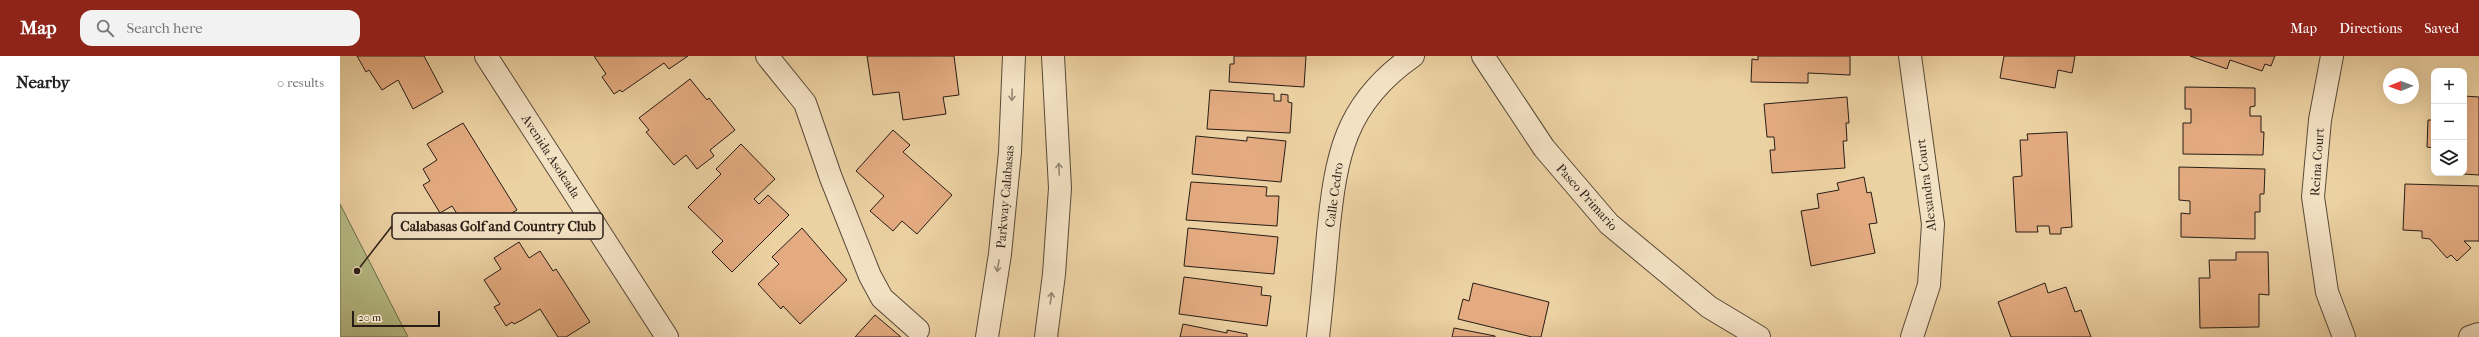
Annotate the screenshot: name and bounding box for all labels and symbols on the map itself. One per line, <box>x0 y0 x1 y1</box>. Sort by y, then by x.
north arrow <box>2383 68 2419 104</box>
one-way arrow <box>1008 88 1016 101</box>
street label: Avenida Asoleada <box>518 111 584 201</box>
street label: Reina Court <box>2307 127 2327 197</box>
street label: Alexandra Court <box>1913 138 1939 233</box>
street label: Parkway Calabasas <box>993 144 1017 249</box>
street label: Calle Cedro <box>1322 161 1346 228</box>
street label: Paseo Primario <box>1553 161 1621 234</box>
one-way arrow <box>1055 163 1063 176</box>
callout: Calabasas Golf and Country Club <box>392 213 603 239</box>
text: Calabasas Golf and Country Club <box>400 218 596 235</box>
one-way arrow <box>994 259 1002 272</box>
one-way arrow <box>1047 292 1055 305</box>
scale bar <box>352 309 440 328</box>

